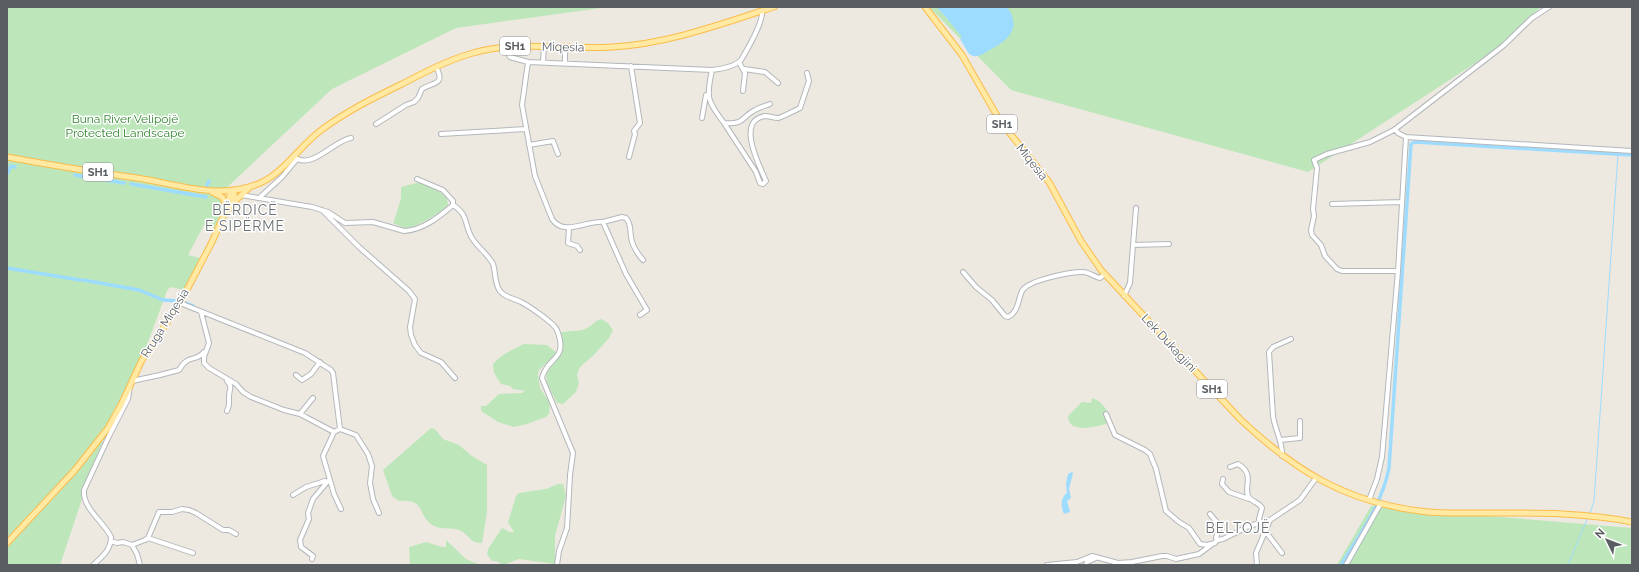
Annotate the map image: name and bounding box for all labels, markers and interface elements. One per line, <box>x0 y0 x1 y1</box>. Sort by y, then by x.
road number: SH1 <box>500 37 530 55</box>
street label: Miqesia <box>542 40 584 54</box>
park label: Buna River Velipojë Protected Landscape <box>66 112 184 140</box>
road number: SH1 <box>987 115 1017 133</box>
street label: Miqesia <box>1013 141 1051 183</box>
road number: SH1 <box>83 163 113 181</box>
district label: BËRDICË E SIPËRME <box>205 200 285 234</box>
street label: Rruga Miqesia <box>138 286 192 360</box>
street label: Lek Dukagjini <box>1138 311 1200 375</box>
road number: SH1 <box>1197 380 1227 398</box>
district label: BELTOJË <box>1205 518 1271 536</box>
north arrow <box>1587 520 1627 560</box>
text: N <box>1592 526 1608 541</box>

